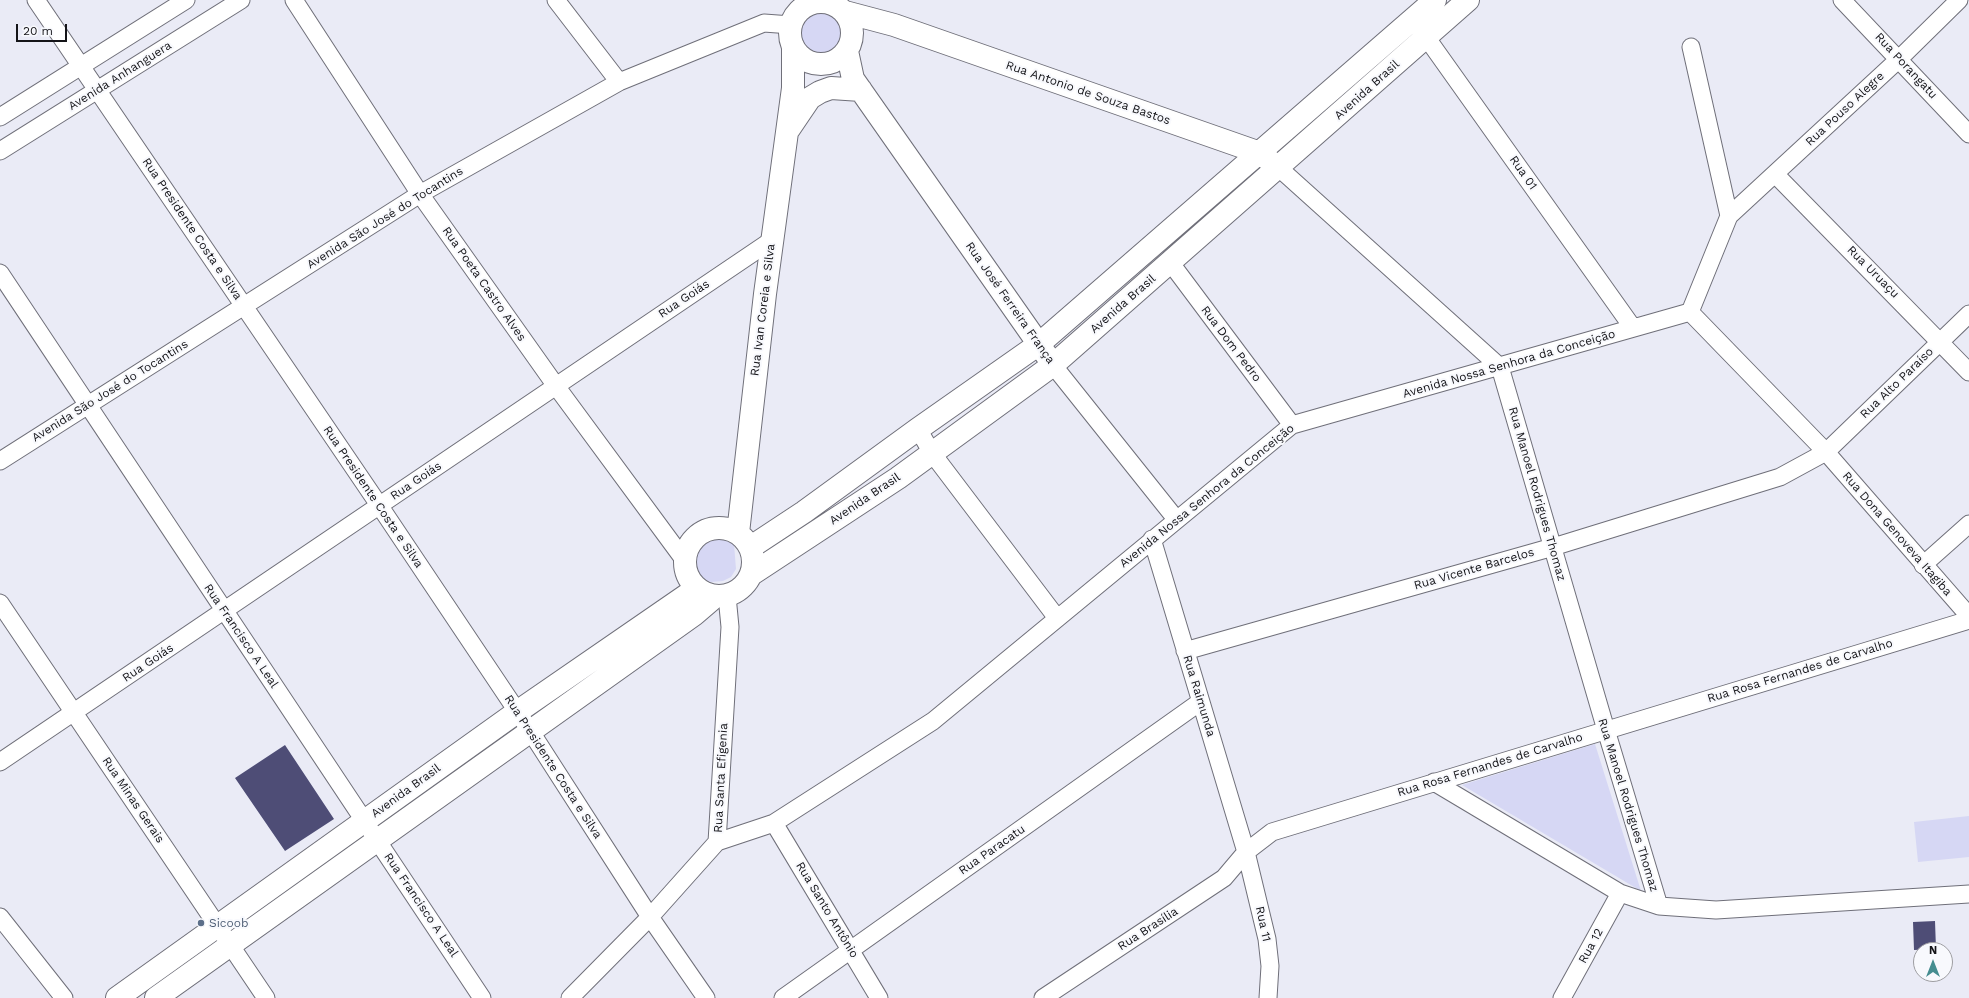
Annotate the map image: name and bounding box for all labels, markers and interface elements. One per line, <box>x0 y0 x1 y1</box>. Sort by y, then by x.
scale bar <box>18 16 69 42</box>
text: 20 m <box>23 24 53 38</box>
street label: Rua Porangatu <box>1872 30 1940 102</box>
street label: Avenida Anhanguera <box>66 38 174 114</box>
street label: Avenida Brasil <box>1332 57 1402 123</box>
street label: Rua Antonio de Souza Bastos <box>1004 58 1172 128</box>
street label: Rua Pouso Alegre <box>1803 69 1887 149</box>
street label: Rua 01 <box>1506 153 1540 193</box>
street label: Rua Presidente Costa e Silva <box>139 155 245 303</box>
street label: Avenida São José do Tocantins <box>304 164 466 272</box>
street label: Rua Poeta Castro Alves <box>439 224 529 344</box>
street label: Rua José Ferreira França <box>962 239 1058 367</box>
street label: Rua Ivan Coreia e Silva <box>748 243 778 377</box>
street label: Rua Uruaçu <box>1844 243 1902 301</box>
street label: Avenida Brasil <box>1087 272 1159 336</box>
street label: Rua Goiás <box>656 277 712 321</box>
street label: Rua Dom Pedro <box>1198 303 1264 385</box>
street label: Avenida Nossa Senhora da Conceição <box>1401 327 1617 401</box>
street label: Avenida São José do Tocantins <box>29 337 191 445</box>
street label: Rua Alto Paraíso <box>1857 344 1937 422</box>
street label: Rua Manoel Rodrigues Thomaz <box>1505 405 1569 583</box>
street label: Avenida Nossa Senhora da Conceição <box>1117 421 1297 571</box>
street label: Rua Presidente Costa e Silva <box>320 423 426 571</box>
street label: Rua Goiás <box>388 459 444 503</box>
street label: Rua Dona Genoveva Itagiba <box>1839 469 1955 599</box>
street label: Avenida Brasil <box>827 470 903 528</box>
street label: Rua Vicente Barcelos <box>1412 545 1536 593</box>
street label: Rua Francisco A Leal <box>201 581 281 691</box>
street label: Rua Rosa Fernandes de Carvalho <box>1706 636 1894 706</box>
street label: Rua Goiás <box>120 641 176 685</box>
street label: Rua Raimunda <box>1180 653 1218 739</box>
street label: Rua Presidente Costa e Silva <box>501 693 605 841</box>
street label: Rua Manoel Rodrigues Thomaz <box>1595 717 1661 893</box>
street label: Rua Santa Efigenia <box>711 723 731 833</box>
street label: Rua Rosa Fernandes de Carvalho <box>1396 730 1584 800</box>
street label: Rua Minas Gerais <box>99 754 167 846</box>
street label: Avenida Brasil <box>368 761 444 821</box>
street label: Rua Paracatu <box>956 822 1028 878</box>
street label: Rua Francisco A Leal <box>381 850 461 960</box>
street label: Rua Santo Antônio <box>793 859 861 961</box>
street label: Rua Brasília <box>1115 904 1181 954</box>
street label: Rua 11 <box>1252 905 1274 943</box>
place label: Sicoob <box>209 916 248 930</box>
marker: Sicoob <box>196 918 206 928</box>
street label: Rua 12 <box>1576 926 1606 966</box>
north arrow <box>1913 942 1953 982</box>
text: N <box>1929 944 1937 957</box>

